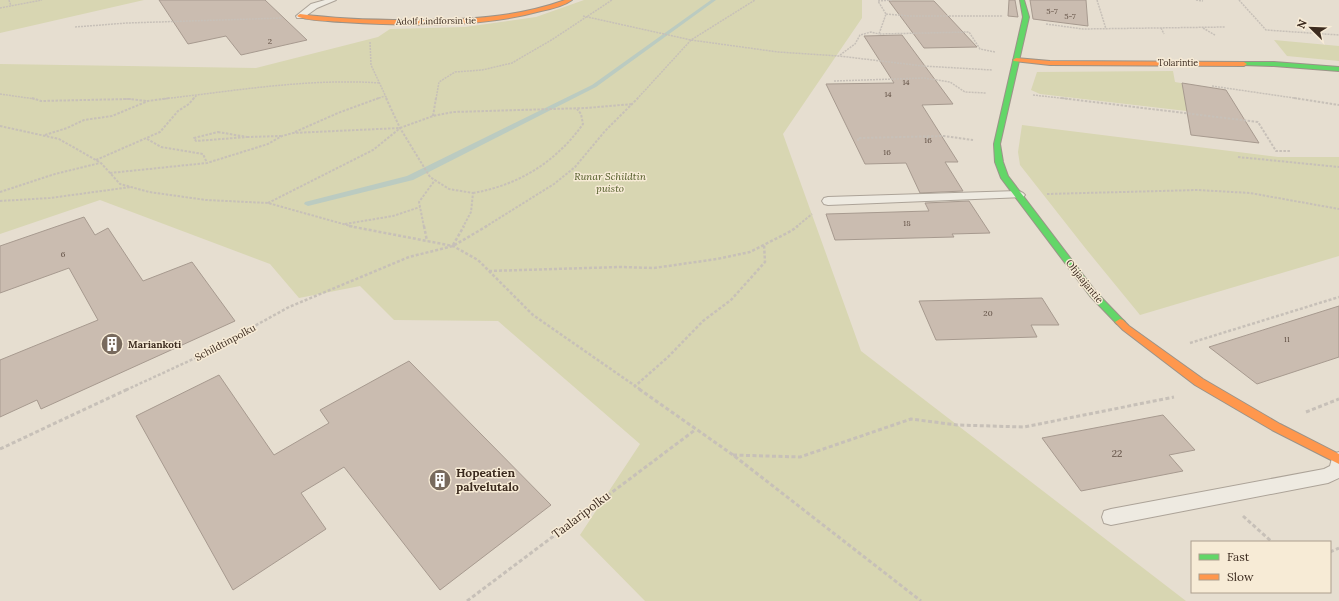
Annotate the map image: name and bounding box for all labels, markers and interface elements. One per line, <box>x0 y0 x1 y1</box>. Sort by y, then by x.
house number: 5-7 <box>1046 6 1058 16</box>
north arrow <box>1291 8 1331 48</box>
house number: 5-7 <box>1064 11 1076 21</box>
street label: Adolf Lindforsin tie <box>395 14 476 27</box>
text: N <box>1294 17 1310 31</box>
house number: 2 <box>268 36 272 46</box>
street label: Tolarintie <box>1158 57 1198 68</box>
house number: 14 <box>902 77 910 87</box>
house number: 14 <box>884 89 892 99</box>
house number: 16 <box>924 135 932 145</box>
house number: 16 <box>883 147 891 157</box>
park label: Runar Schildtin puisto <box>574 170 647 195</box>
house number: 18 <box>903 218 911 228</box>
house number: 6 <box>61 249 66 259</box>
street label: Ohjaajantie <box>1063 257 1107 306</box>
house number: 20 <box>983 308 993 318</box>
street label: Schildtinpolku <box>193 321 258 364</box>
building icon: Mariankoti <box>99 331 125 357</box>
house number: 11 <box>1284 334 1290 344</box>
place label: Mariankoti <box>128 338 182 351</box>
house number: 22 <box>1112 447 1122 460</box>
place label: Hopeatien palvelutalo <box>456 465 519 494</box>
building icon: Hopeatien palvelutalo <box>427 467 453 493</box>
street label: Taalaripolku <box>549 488 613 541</box>
legend <box>1191 541 1331 593</box>
text: Fast <box>1227 549 1250 564</box>
text: Slow <box>1227 569 1254 584</box>

